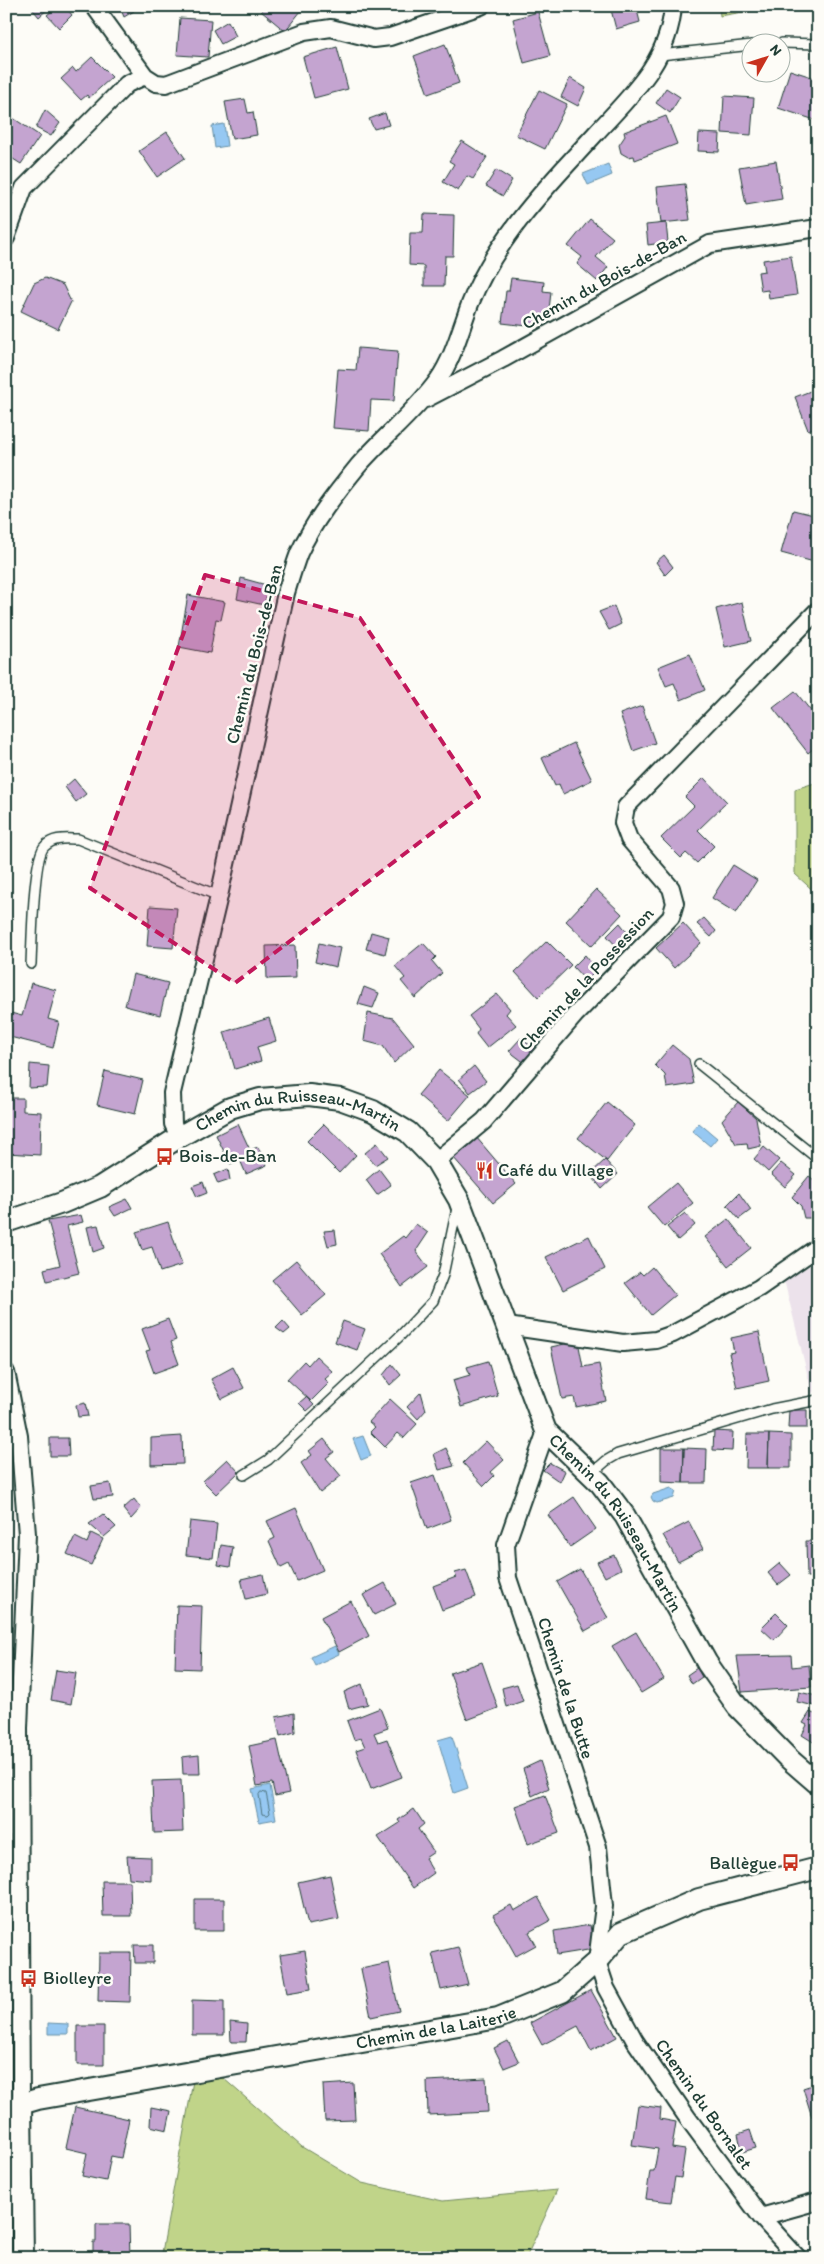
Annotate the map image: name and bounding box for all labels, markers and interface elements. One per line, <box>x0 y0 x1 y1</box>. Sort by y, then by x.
north arrow <box>742 32 792 82</box>
text: N <box>766 41 785 59</box>
street label: Chemin du Bois-de-Ban <box>518 226 690 334</box>
street label: Chemin du Bois-de-Ban <box>221 562 287 746</box>
street label: Chemin de la Possession <box>514 903 658 1055</box>
text: Chemin du Ruisseau-Martin <box>191 1084 405 1137</box>
street label: Chemin du Ruisseau-Martin <box>191 1120 407 1142</box>
place label: Bois-de-Ban <box>179 1145 276 1167</box>
bus stop icon: Bois-de-Ban <box>155 1146 175 1166</box>
place label: Café du Village <box>498 1159 614 1181</box>
restaurant icon: Café du Village <box>474 1160 494 1180</box>
street label: Chemin du Ruisseau-Martin <box>544 1429 687 1616</box>
street label: Chemin de la Butte <box>533 1615 599 1761</box>
place label: Ballègue <box>709 1852 777 1874</box>
bus stop icon: Ballègue <box>781 1853 801 1873</box>
place label: Biolleyre <box>43 1967 112 1989</box>
bus stop icon: Biolleyre <box>19 1968 39 1988</box>
street label: Chemin de la Laiterie <box>354 2001 519 2054</box>
street label: Chemin du Bornalet <box>651 2034 757 2174</box>

